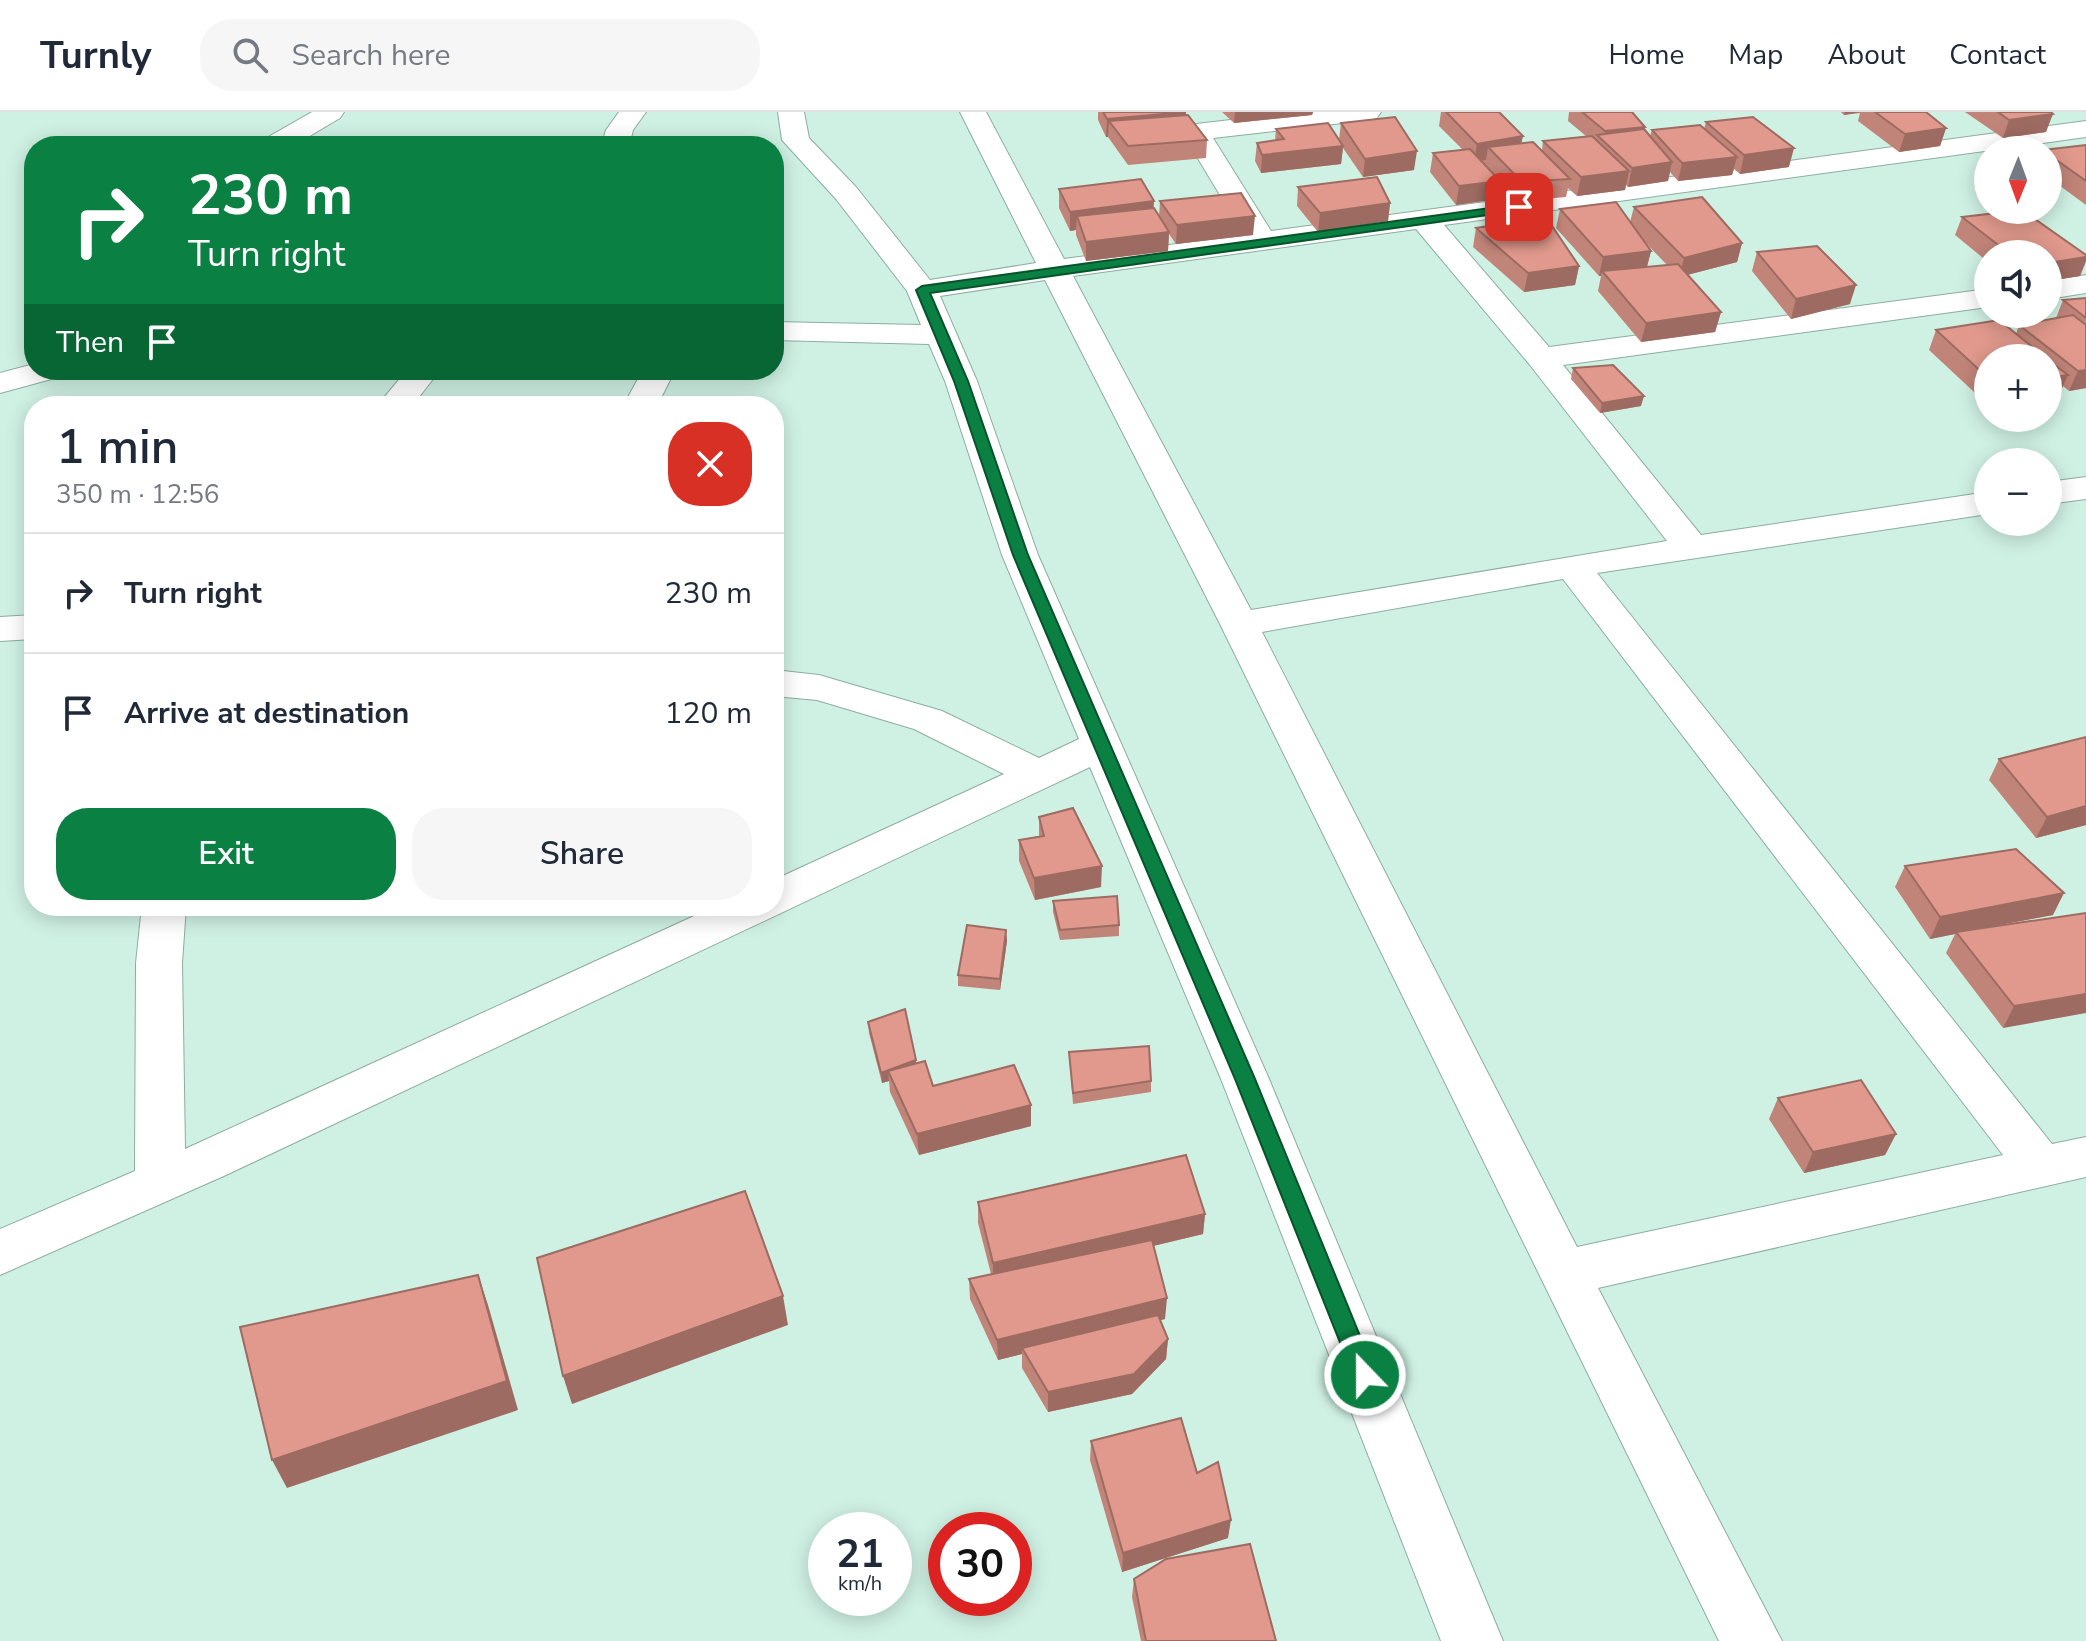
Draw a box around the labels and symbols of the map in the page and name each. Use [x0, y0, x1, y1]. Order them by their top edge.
north arrow [1974, 136, 2062, 224]
pin [1485, 173, 1553, 241]
position arrow [1323, 1333, 1407, 1417]
speed limit sign: 30 [928, 1512, 1032, 1616]

